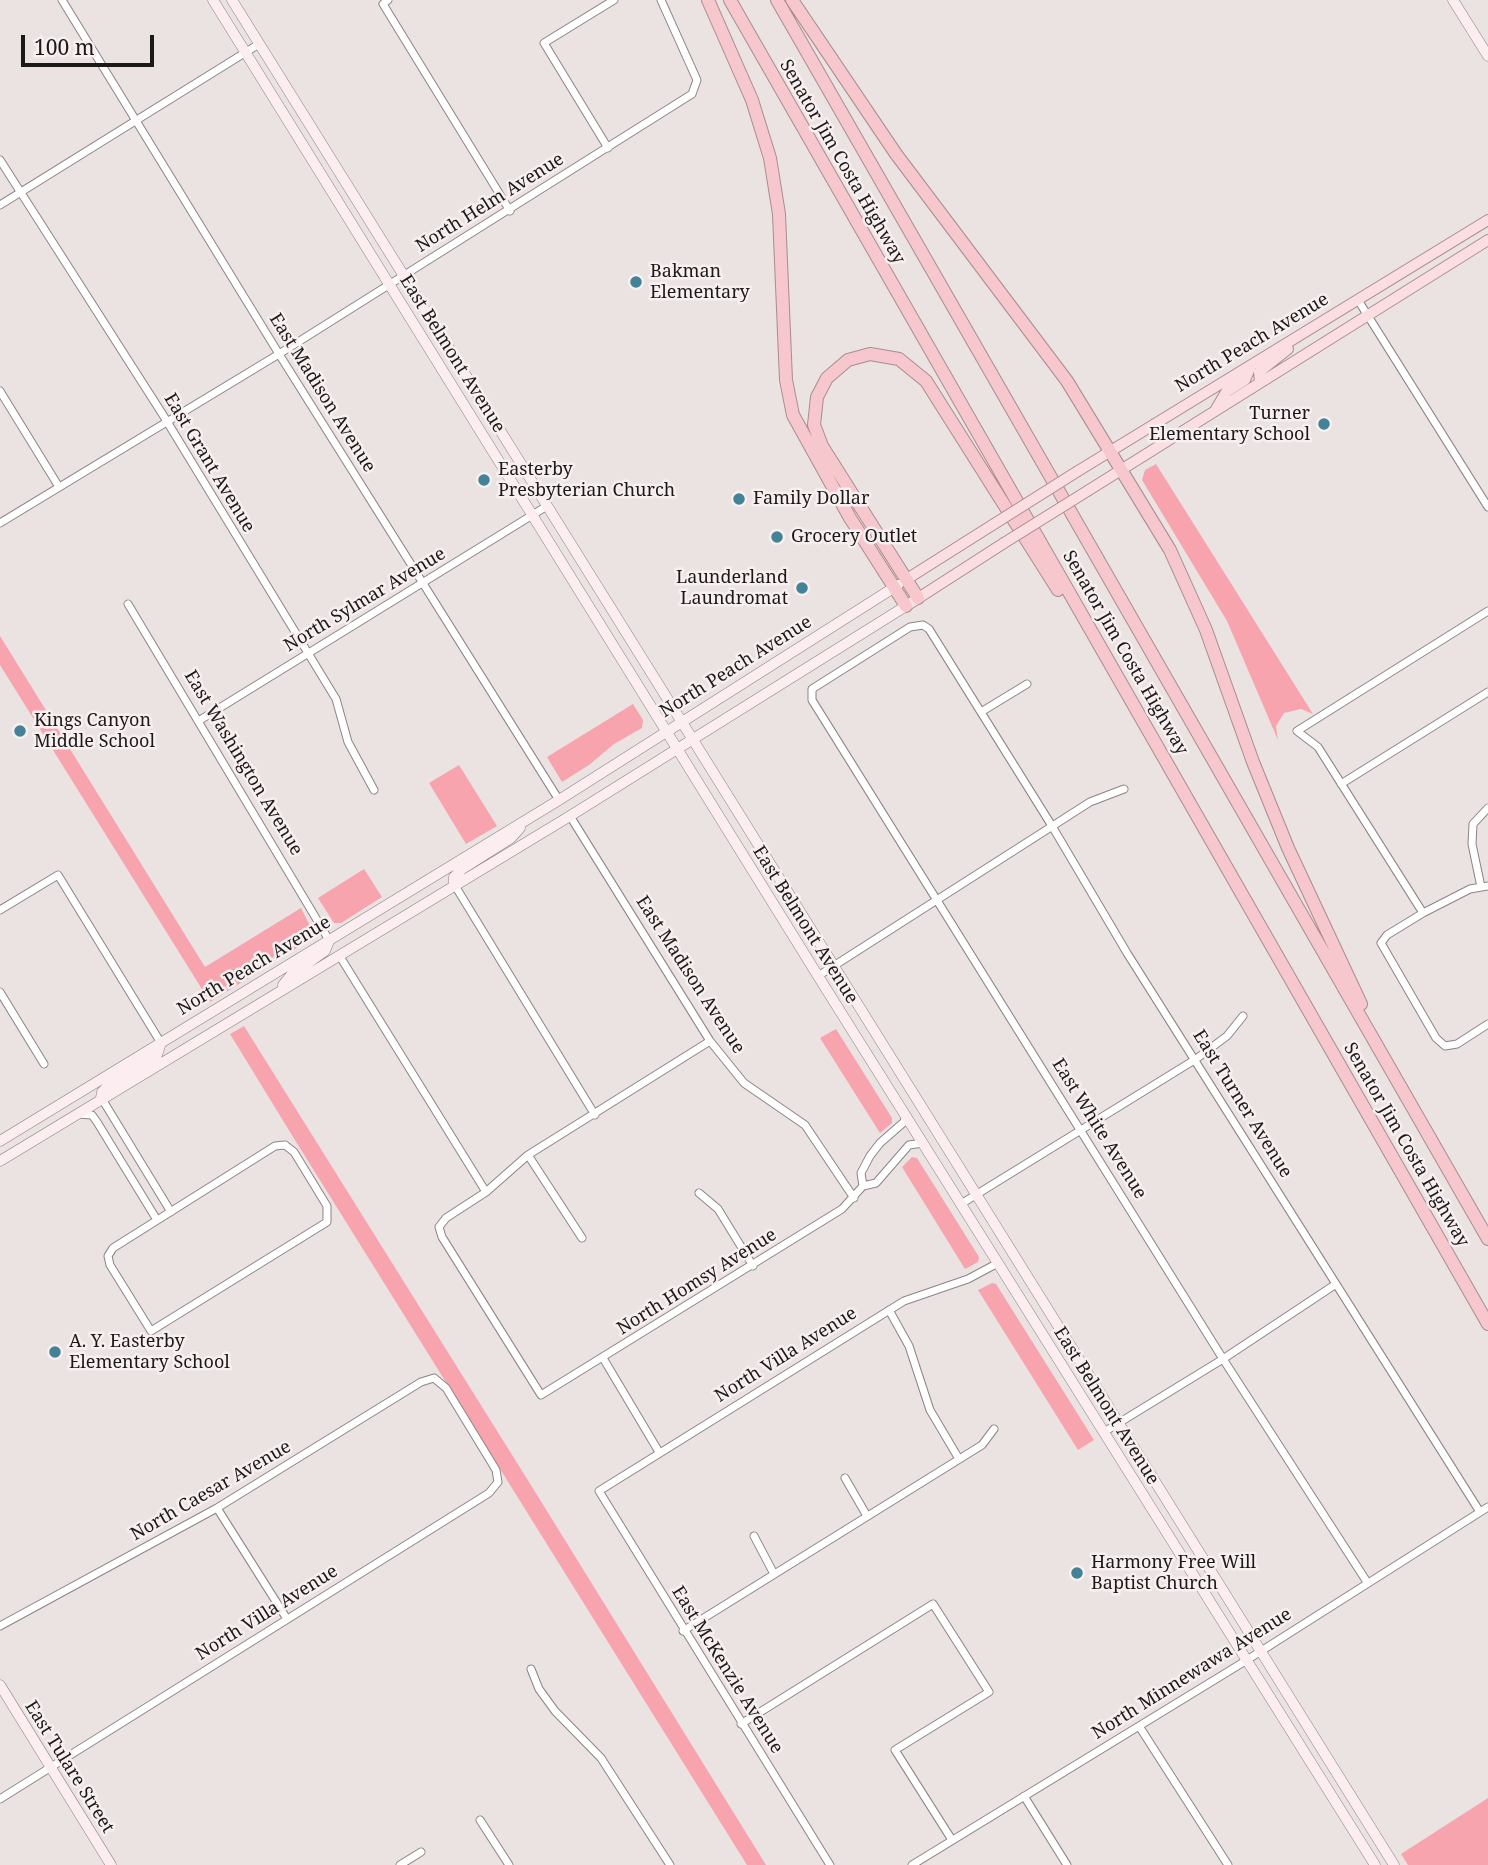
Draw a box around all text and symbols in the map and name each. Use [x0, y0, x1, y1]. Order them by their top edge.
scale bar [24, 21, 158, 65]
text: 100 m [34, 33, 95, 61]
street label: Senator Jim Costa Highway [775, 56, 909, 268]
street label: North Helm Avenue [412, 149, 568, 257]
place label: Bakman Elementary [650, 261, 750, 304]
street label: East Belmont Avenue [395, 271, 509, 437]
marker: Bakman Elementary [628, 274, 644, 290]
street label: North Peach Avenue [1171, 289, 1333, 397]
street label: East Madison Avenue [264, 309, 380, 477]
street label: East Grant Avenue [159, 389, 259, 537]
place label: Turner Elementary School [1149, 403, 1310, 446]
marker: Turner Elementary School [1316, 416, 1332, 432]
place label: Easterby Presbyterian Church [498, 459, 675, 502]
marker: Easterby Presbyterian Church [476, 472, 492, 488]
place label: Family Dollar [753, 488, 869, 510]
marker: Family Dollar [731, 491, 747, 507]
place label: Grocery Outlet [791, 526, 917, 548]
marker: Grocery Outlet [769, 529, 785, 545]
street label: North Sylmar Avenue [280, 543, 450, 657]
street label: Senator Jim Costa Highway [1058, 547, 1192, 759]
place label: Launderland Laundromat [676, 567, 788, 610]
marker: Launderland Laundromat [794, 580, 810, 596]
street label: North Peach Avenue [656, 611, 816, 723]
street label: East Washington Avenue [179, 667, 307, 859]
place label: Kings Canyon Middle School [34, 710, 155, 752]
marker: Kings Canyon Middle School [12, 723, 28, 739]
street label: East Belmont Avenue [748, 842, 862, 1008]
street label: East Madison Avenue [631, 892, 749, 1058]
street label: North Peach Avenue [173, 912, 335, 1020]
street label: East Turner Avenue [1188, 1026, 1296, 1182]
street label: Senator Jim Costa Highway [1339, 1039, 1473, 1251]
street label: East White Avenue [1047, 1055, 1151, 1203]
street label: North Homsy Avenue [613, 1224, 781, 1340]
street label: North Villa Avenue [711, 1303, 861, 1407]
street label: East Belmont Avenue [1049, 1323, 1163, 1489]
place label: A. Y. Easterby Elementary School [69, 1331, 230, 1374]
marker: A. Y. Easterby Elementary School [47, 1344, 63, 1360]
street label: North Caesar Avenue [127, 1436, 295, 1546]
place label: Harmony Free Will Baptist Church [1091, 1552, 1256, 1594]
street label: North Villa Avenue [192, 1561, 342, 1665]
marker: Harmony Free Will Baptist Church [1069, 1565, 1085, 1581]
street label: East McKenzie Avenue [667, 1582, 787, 1758]
street label: North Minnewawa Avenue [1088, 1604, 1296, 1744]
street label: East Tulare Street [20, 1697, 118, 1837]

